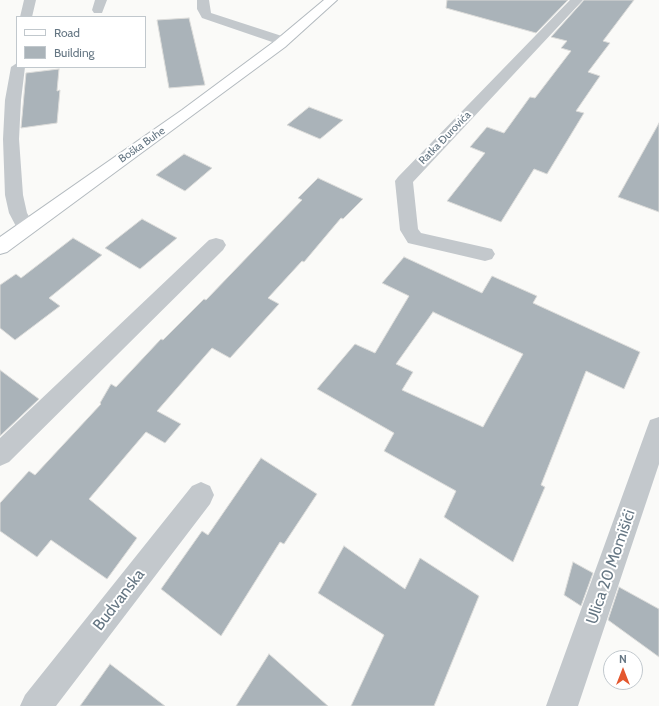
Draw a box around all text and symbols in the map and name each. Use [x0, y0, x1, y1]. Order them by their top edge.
legend [16, 16, 146, 68]
text: Road [54, 25, 80, 40]
text: Building [54, 45, 95, 60]
street label: Ratka Đurovića [416, 109, 474, 167]
street label: Boška Buhe [116, 124, 168, 166]
street label: Ulica 20 Momišići [582, 507, 640, 627]
street label: Budvanska [89, 566, 149, 634]
north arrow [603, 650, 643, 690]
text: N [619, 652, 627, 666]

